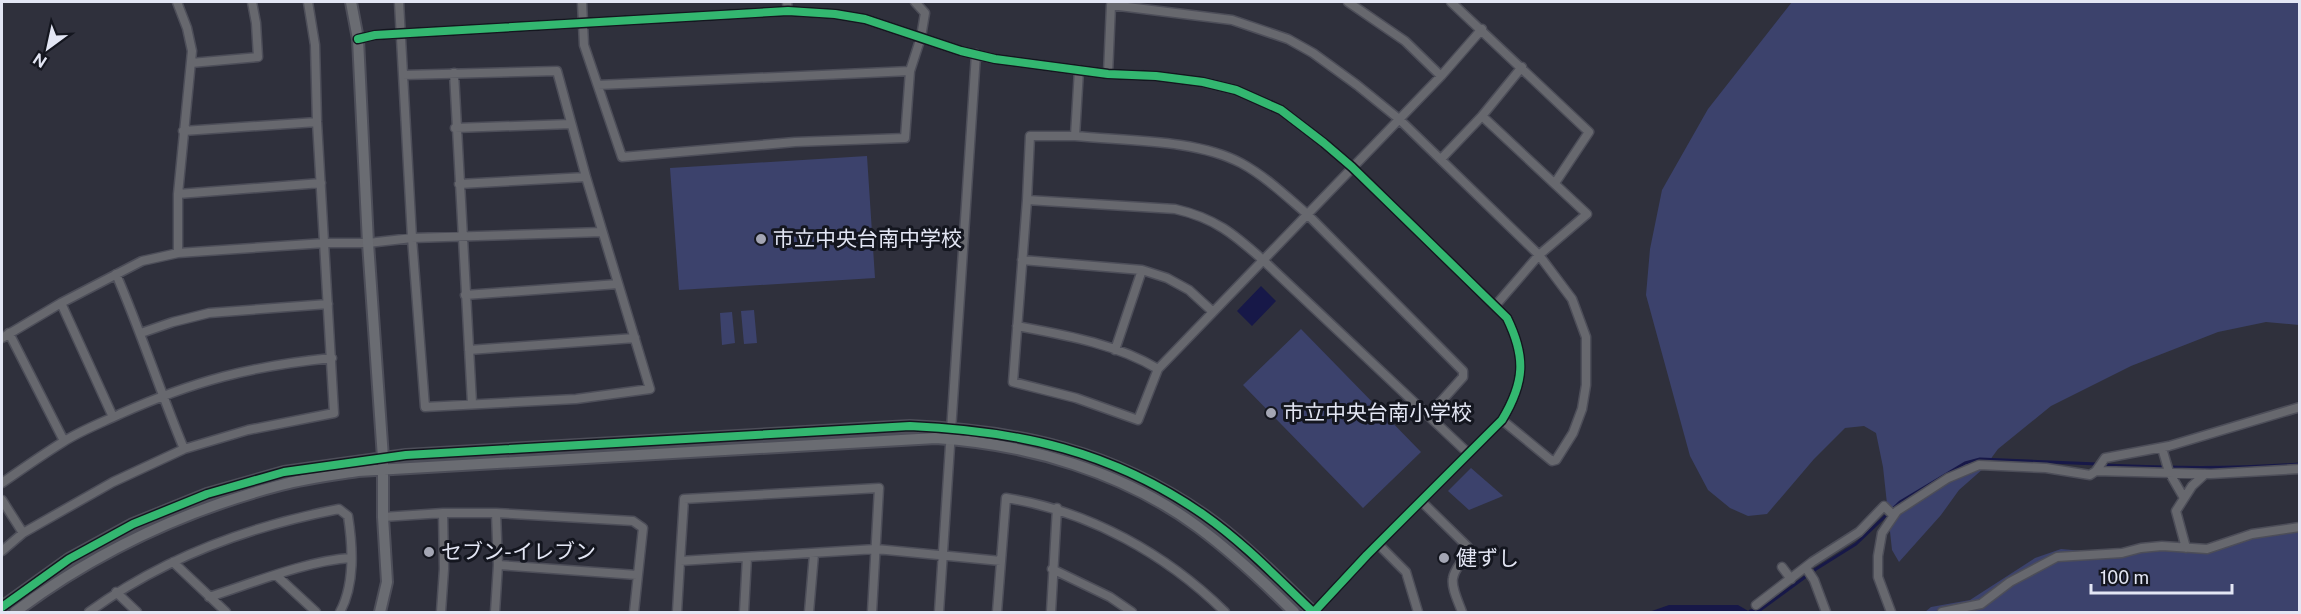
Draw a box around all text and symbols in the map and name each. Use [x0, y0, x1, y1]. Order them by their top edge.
north arrow [18, 18, 78, 78]
text: N [30, 49, 51, 72]
place label: 市立中央台南中学校 [773, 226, 962, 251]
marker: 市立中央台南中学校 [754, 232, 768, 246]
place label: 市立中央台南小学校 [1283, 400, 1472, 425]
marker: 市立中央台南小学校 [1264, 406, 1278, 420]
place label: セブン-イレブン [441, 539, 596, 564]
marker: セブン-イレブン [422, 545, 436, 559]
place label: 健ずし [1456, 545, 1519, 570]
marker: 健ずし [1437, 551, 1451, 565]
scale bar [2091, 557, 2232, 595]
text: 100 m [2100, 567, 2149, 588]

